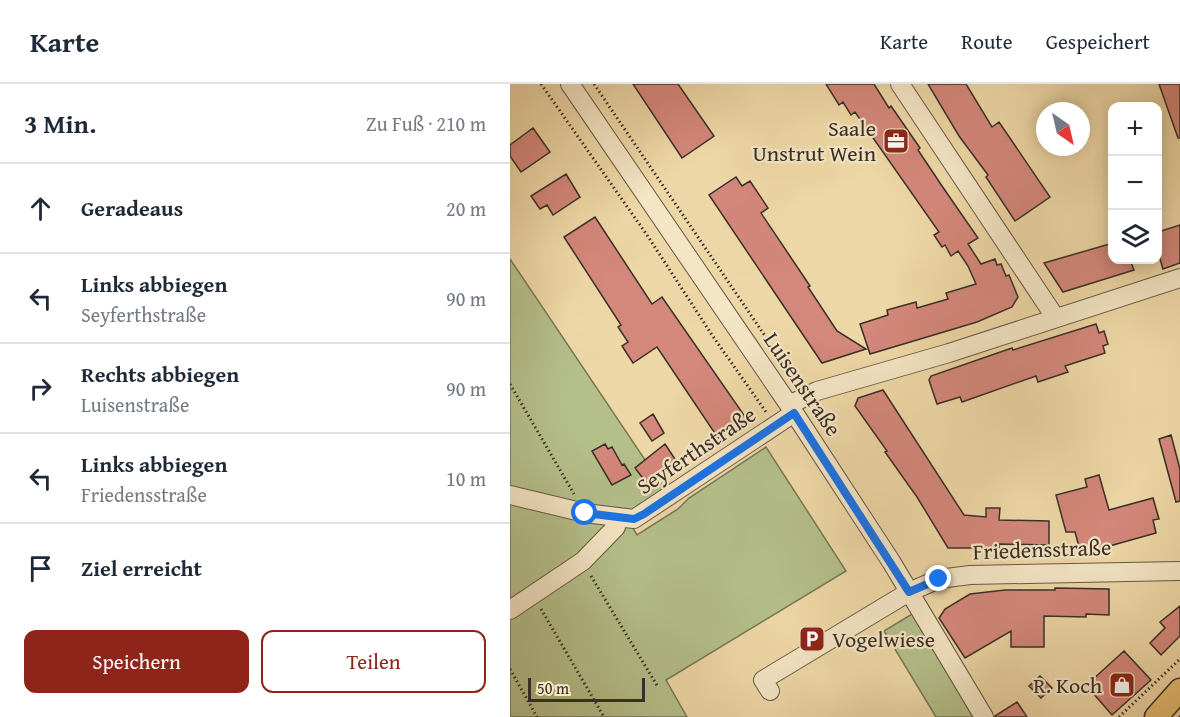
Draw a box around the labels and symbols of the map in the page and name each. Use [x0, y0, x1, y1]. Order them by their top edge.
north arrow [1036, 102, 1090, 156]
place label: Saale Unstrut Wein [752, 112, 877, 169]
office icon: Saale Unstrut Wein [881, 126, 911, 156]
street label: Luisenstraße [756, 326, 850, 442]
street label: Seyferthstraße [630, 398, 762, 502]
route start [571, 499, 597, 525]
street label: Friedensstraße [972, 531, 1112, 567]
route end [925, 565, 951, 591]
place label: Vogelwiese [832, 623, 935, 655]
parking icon: Vogelwiese [797, 624, 827, 654]
place label: R. Koch [1033, 669, 1103, 701]
shop icon: R. Koch [1107, 670, 1137, 700]
scale bar [528, 675, 645, 702]

